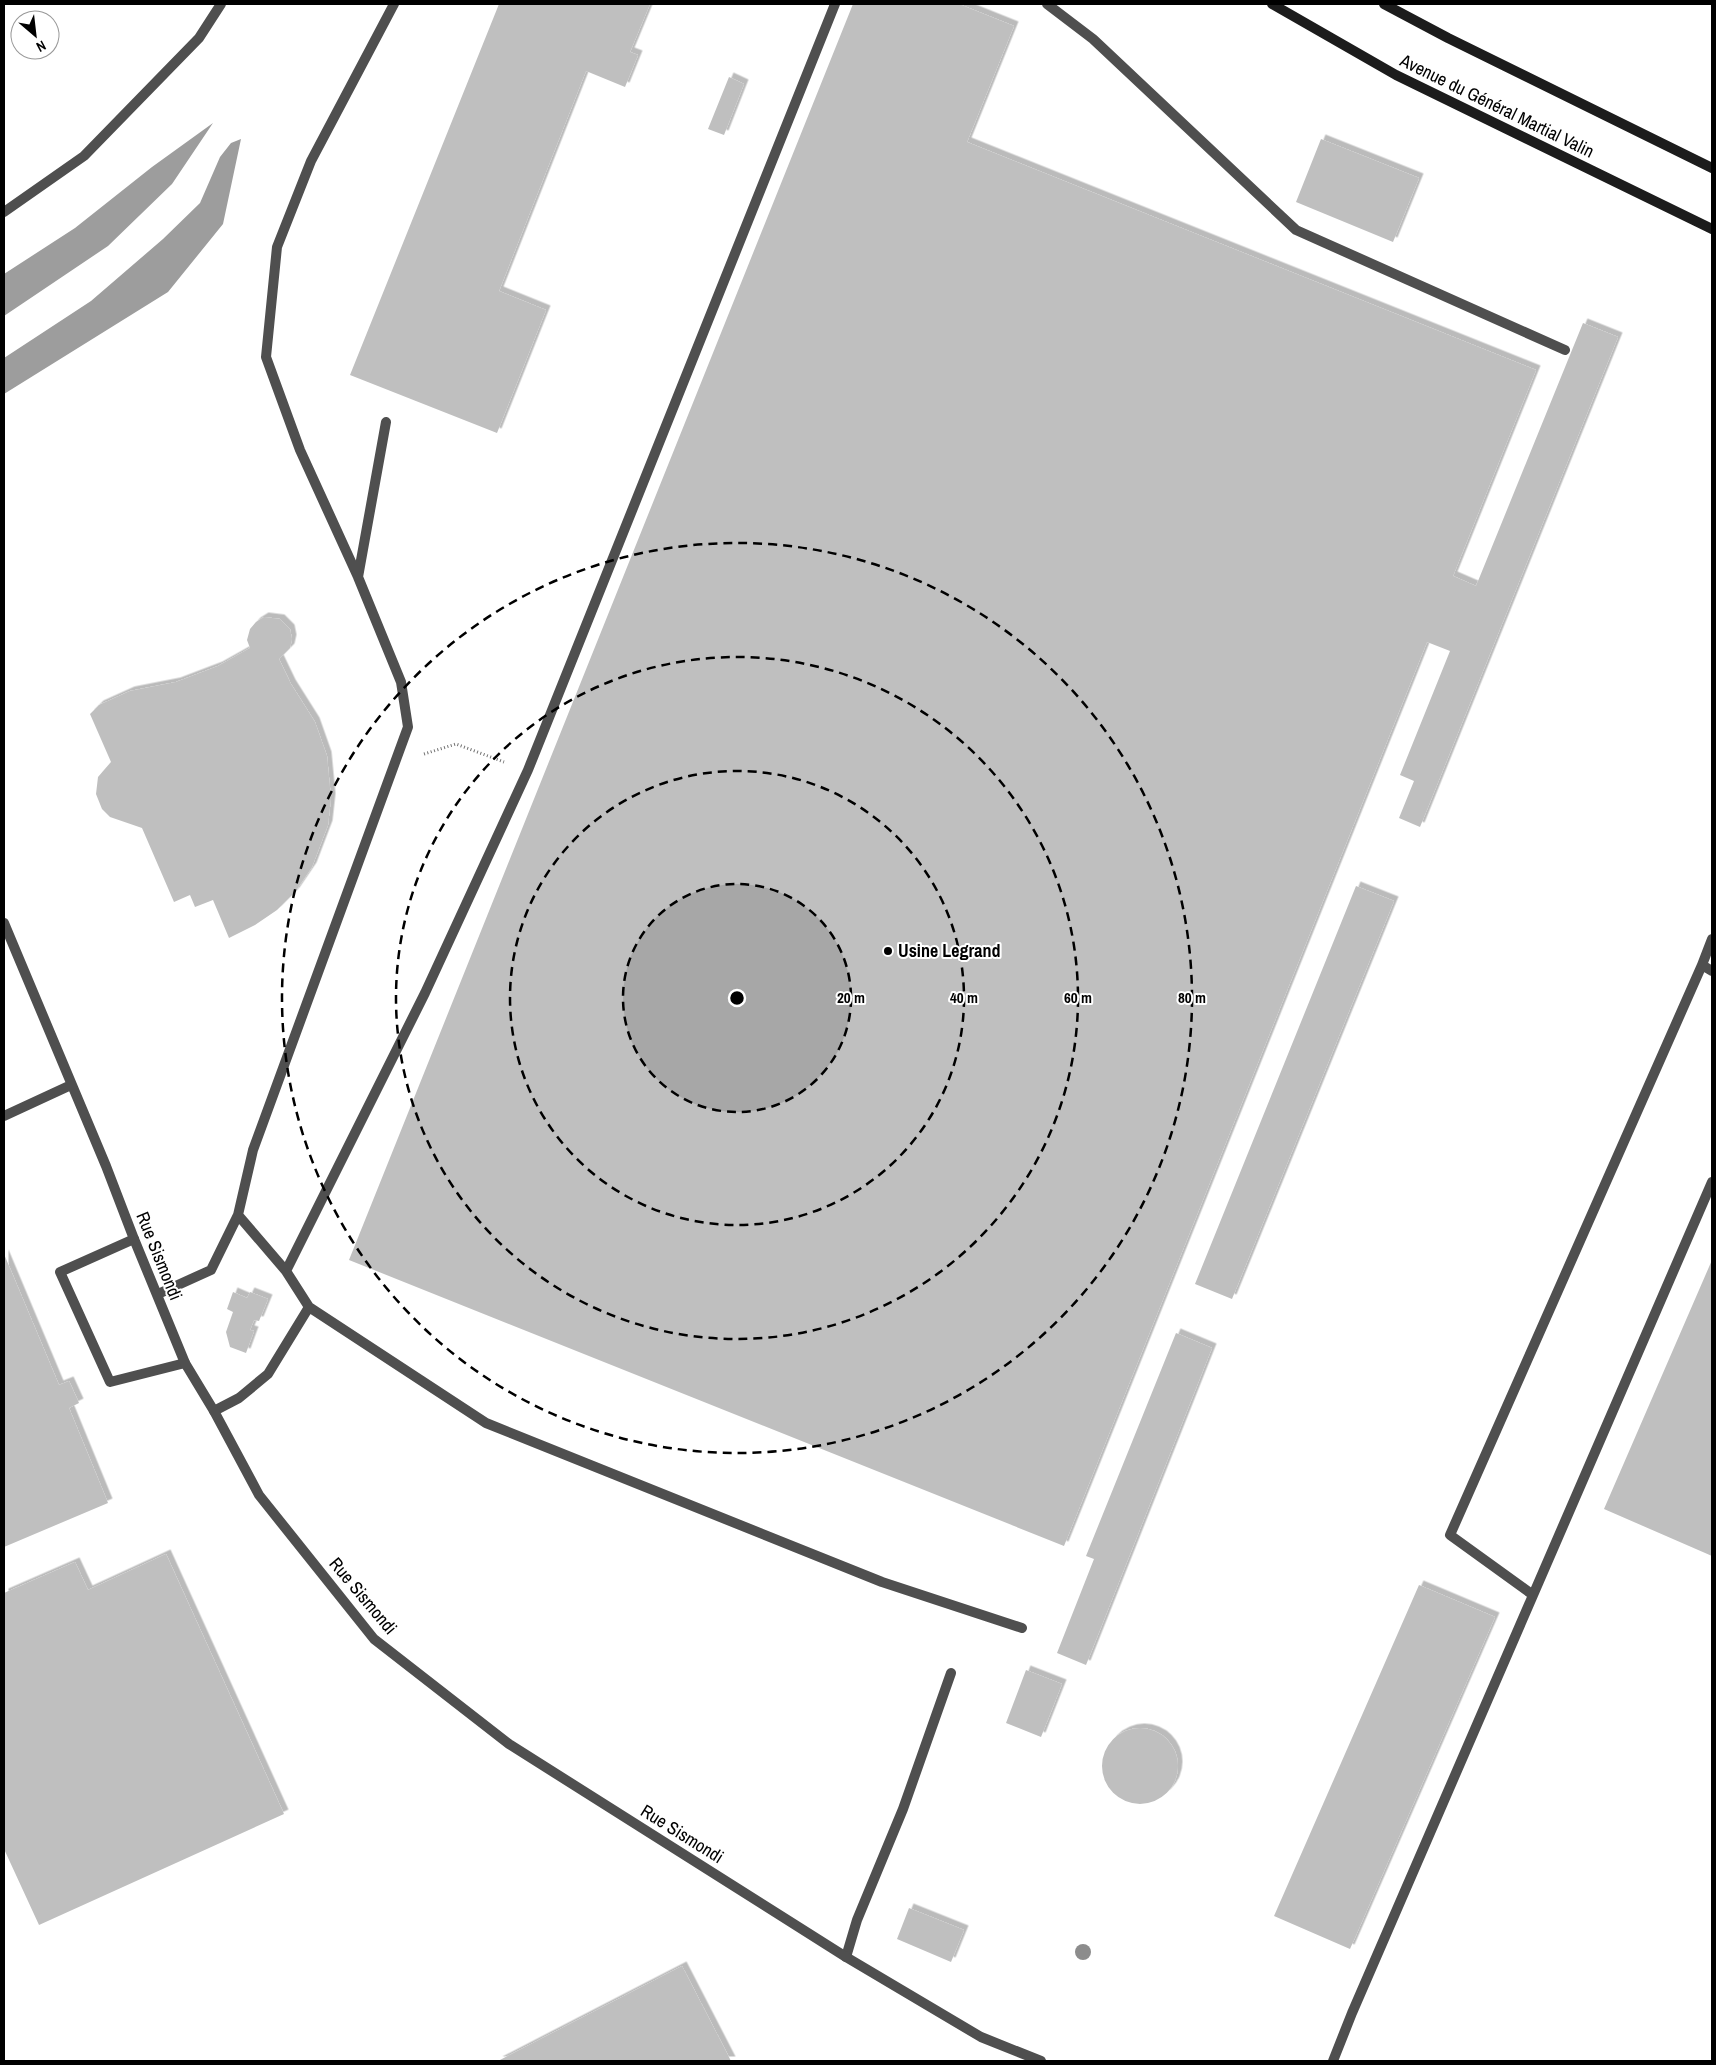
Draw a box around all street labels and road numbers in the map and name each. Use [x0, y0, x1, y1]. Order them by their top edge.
street label: Avenue du Général Martial Valin [1395, 47, 1598, 163]
street label: Rue Sismondi [130, 1208, 189, 1304]
street label: Rue Sismondi [324, 1552, 403, 1640]
street label: Rue Sismondi [636, 1798, 729, 1869]

